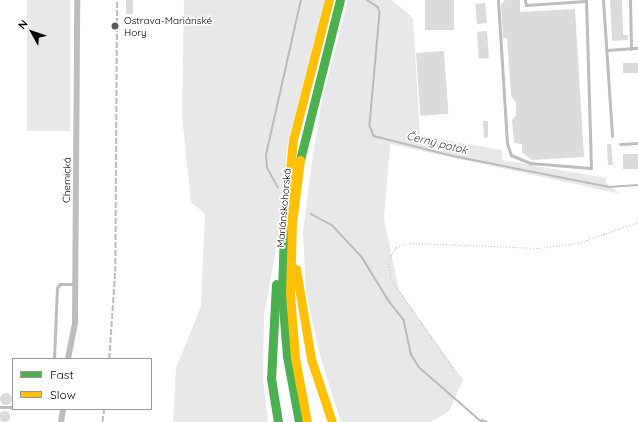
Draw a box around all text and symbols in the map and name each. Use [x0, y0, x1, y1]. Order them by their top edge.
north arrow [12, 12, 52, 52]
place label: Ostrava-Mariánské Hory [124, 14, 212, 38]
text: N [15, 17, 31, 32]
marker: Ostrava-Mariánské Hory [109, 20, 121, 32]
water label: Černý potok [405, 129, 469, 157]
street label: Chemická [61, 157, 73, 203]
street label: Mariánskohorská [275, 168, 293, 248]
legend [12, 358, 152, 410]
text: Fast [50, 367, 74, 382]
text: Slow [50, 387, 76, 402]

